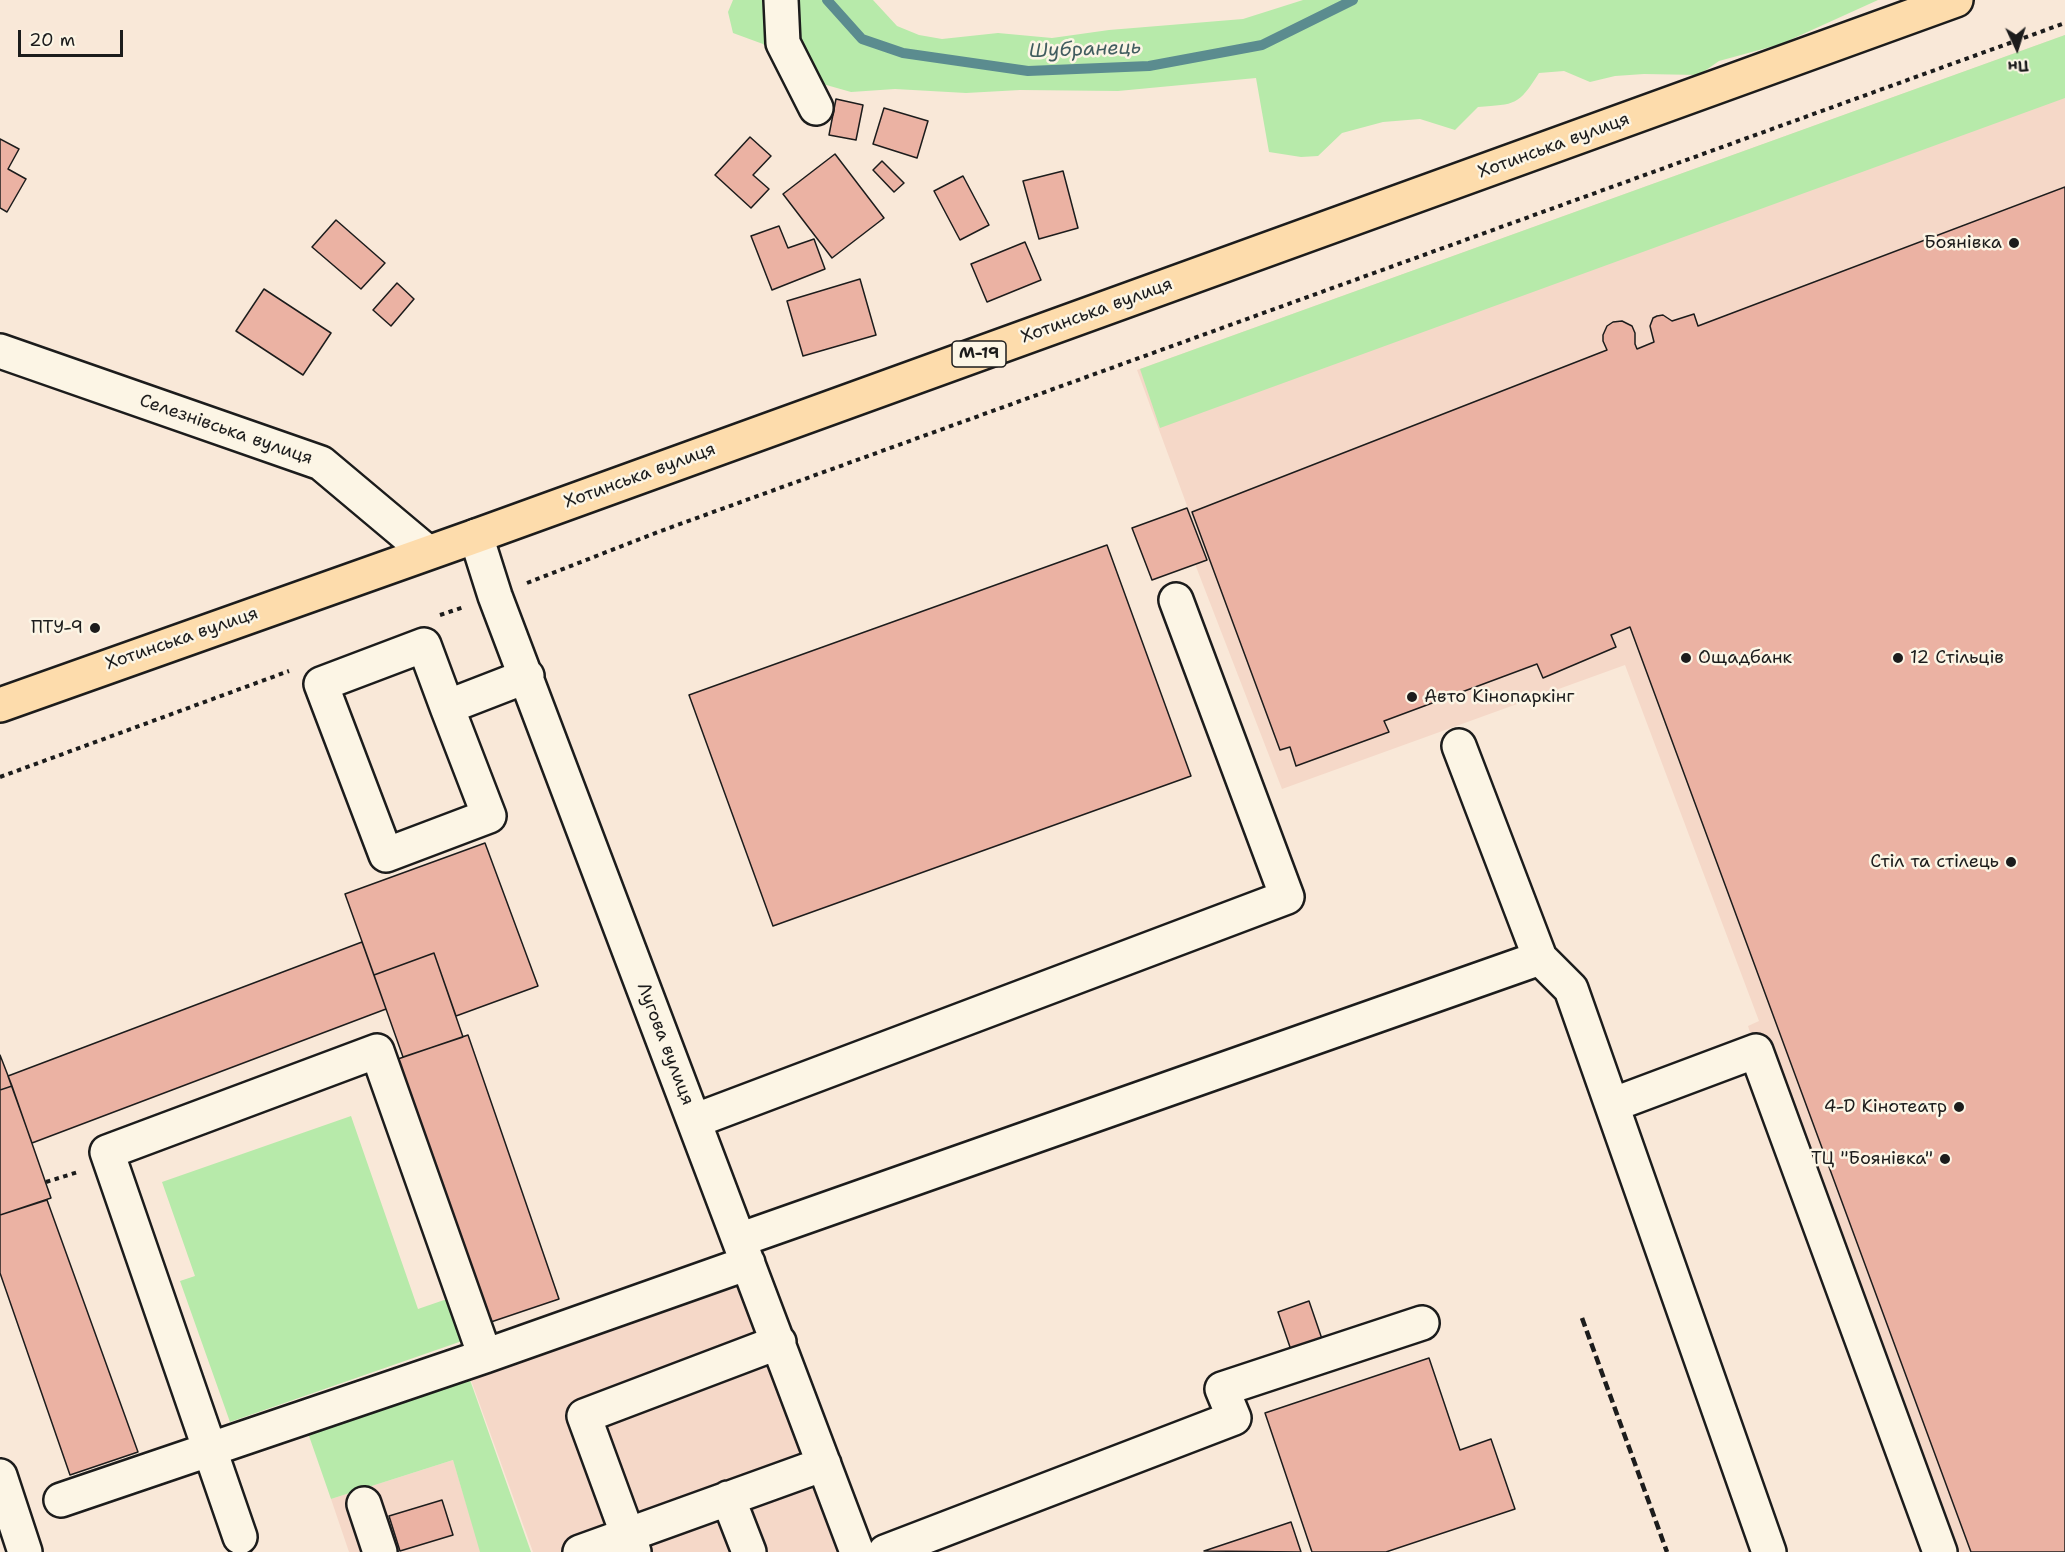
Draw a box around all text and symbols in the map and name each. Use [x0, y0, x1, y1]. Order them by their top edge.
scale bar [21, 18, 126, 56]
north arrow [1987, 18, 2047, 78]
text: 20 m [29, 28, 75, 52]
water label: Шубранець [1028, 36, 1142, 64]
text: Пн [2007, 55, 2030, 78]
street label: Хотинська вулиця [1475, 109, 1633, 183]
place label: Боянівка [1924, 232, 2002, 254]
marker: Боянівка [2007, 236, 2021, 250]
street label: Хотинська вулиця [1018, 274, 1176, 348]
road number: М-19 [952, 341, 1006, 367]
street label: Селезнівська вулиця [137, 390, 315, 470]
street label: Хотинська вулиця [561, 439, 719, 513]
street label: Хотинська вулиця [103, 603, 261, 675]
place label: ПТУ-9 [31, 617, 83, 639]
marker: ПТУ-9 [88, 621, 102, 635]
place label: Ощадбанк [1698, 647, 1792, 669]
place label: 12 Стільців [1910, 647, 2004, 669]
marker: Ощадбанк [1679, 651, 1693, 665]
marker: 12 Стільців [1891, 651, 1905, 665]
place label: Авто Кінопаркінг [1424, 686, 1574, 708]
marker: Авто Кінопаркінг [1405, 690, 1419, 704]
place label: Стіл та стілець [1870, 851, 1999, 873]
marker: Стіл та стілець [2004, 855, 2018, 869]
street label: Лугова вулиця [632, 980, 698, 1108]
place label: 4-D Кінотеатр [1824, 1096, 1947, 1118]
marker: 4-D Кінотеатр [1952, 1100, 1966, 1114]
place label: ТЦ "Боянівка" [1811, 1148, 1933, 1170]
marker: ТЦ "Боянівка" [1938, 1152, 1952, 1166]

